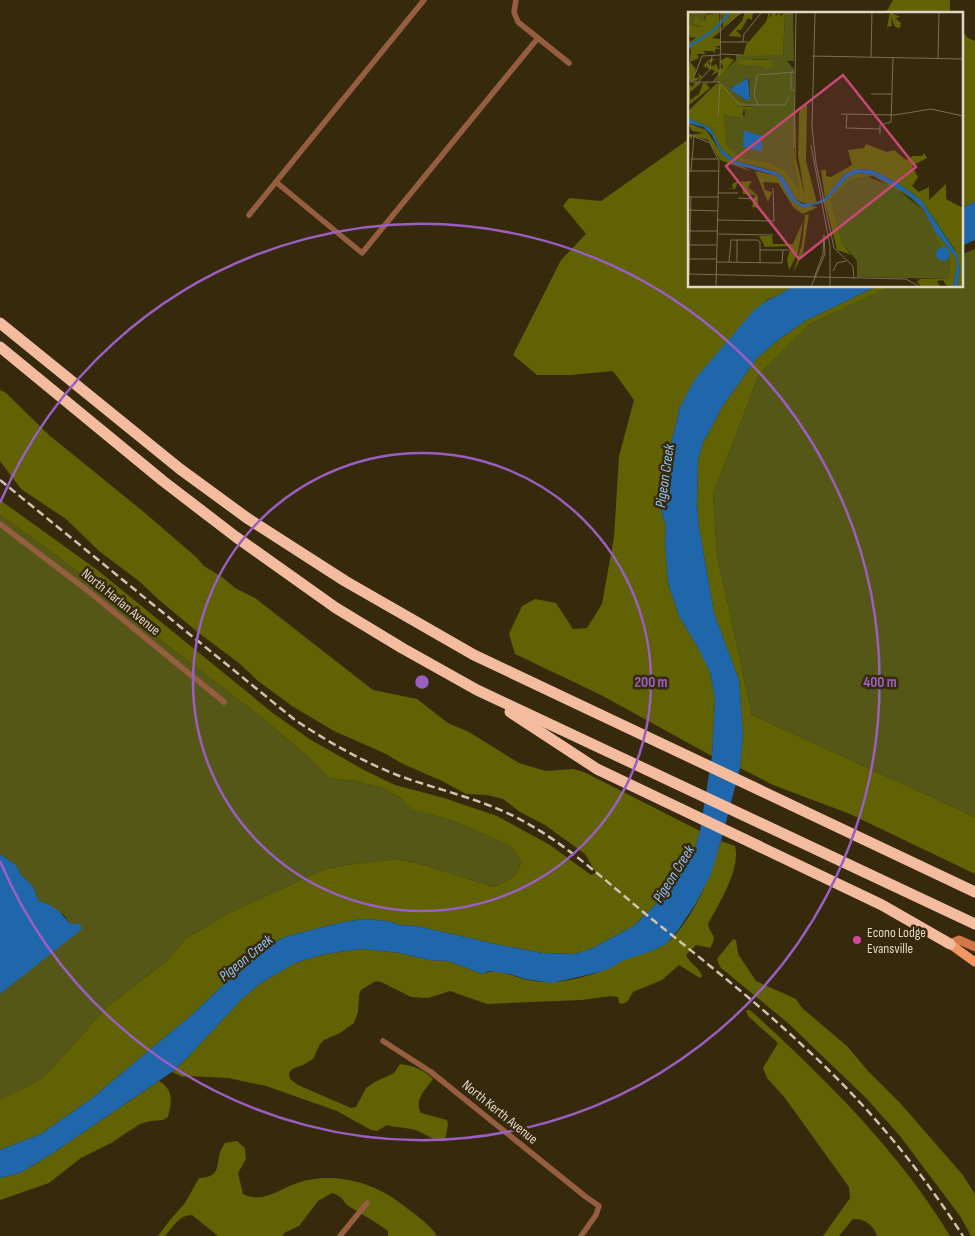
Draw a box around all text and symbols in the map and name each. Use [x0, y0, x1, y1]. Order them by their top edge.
inset map [688, 12, 962, 288]
water label: Pigeon Creek [651, 443, 679, 509]
street label: North Harlan Avenue [78, 565, 164, 639]
centre of rings [413, 673, 431, 691]
text: 200 m [634, 673, 668, 692]
text: 400 m [863, 673, 897, 692]
water label: Pigeon Creek [649, 841, 699, 906]
place label: Econo Lodge Evansville [867, 924, 926, 957]
water label: Pigeon Creek [215, 930, 277, 986]
marker: Econo Lodge Evansville [851, 934, 863, 946]
street label: North Kerth Avenue [459, 1076, 541, 1148]

